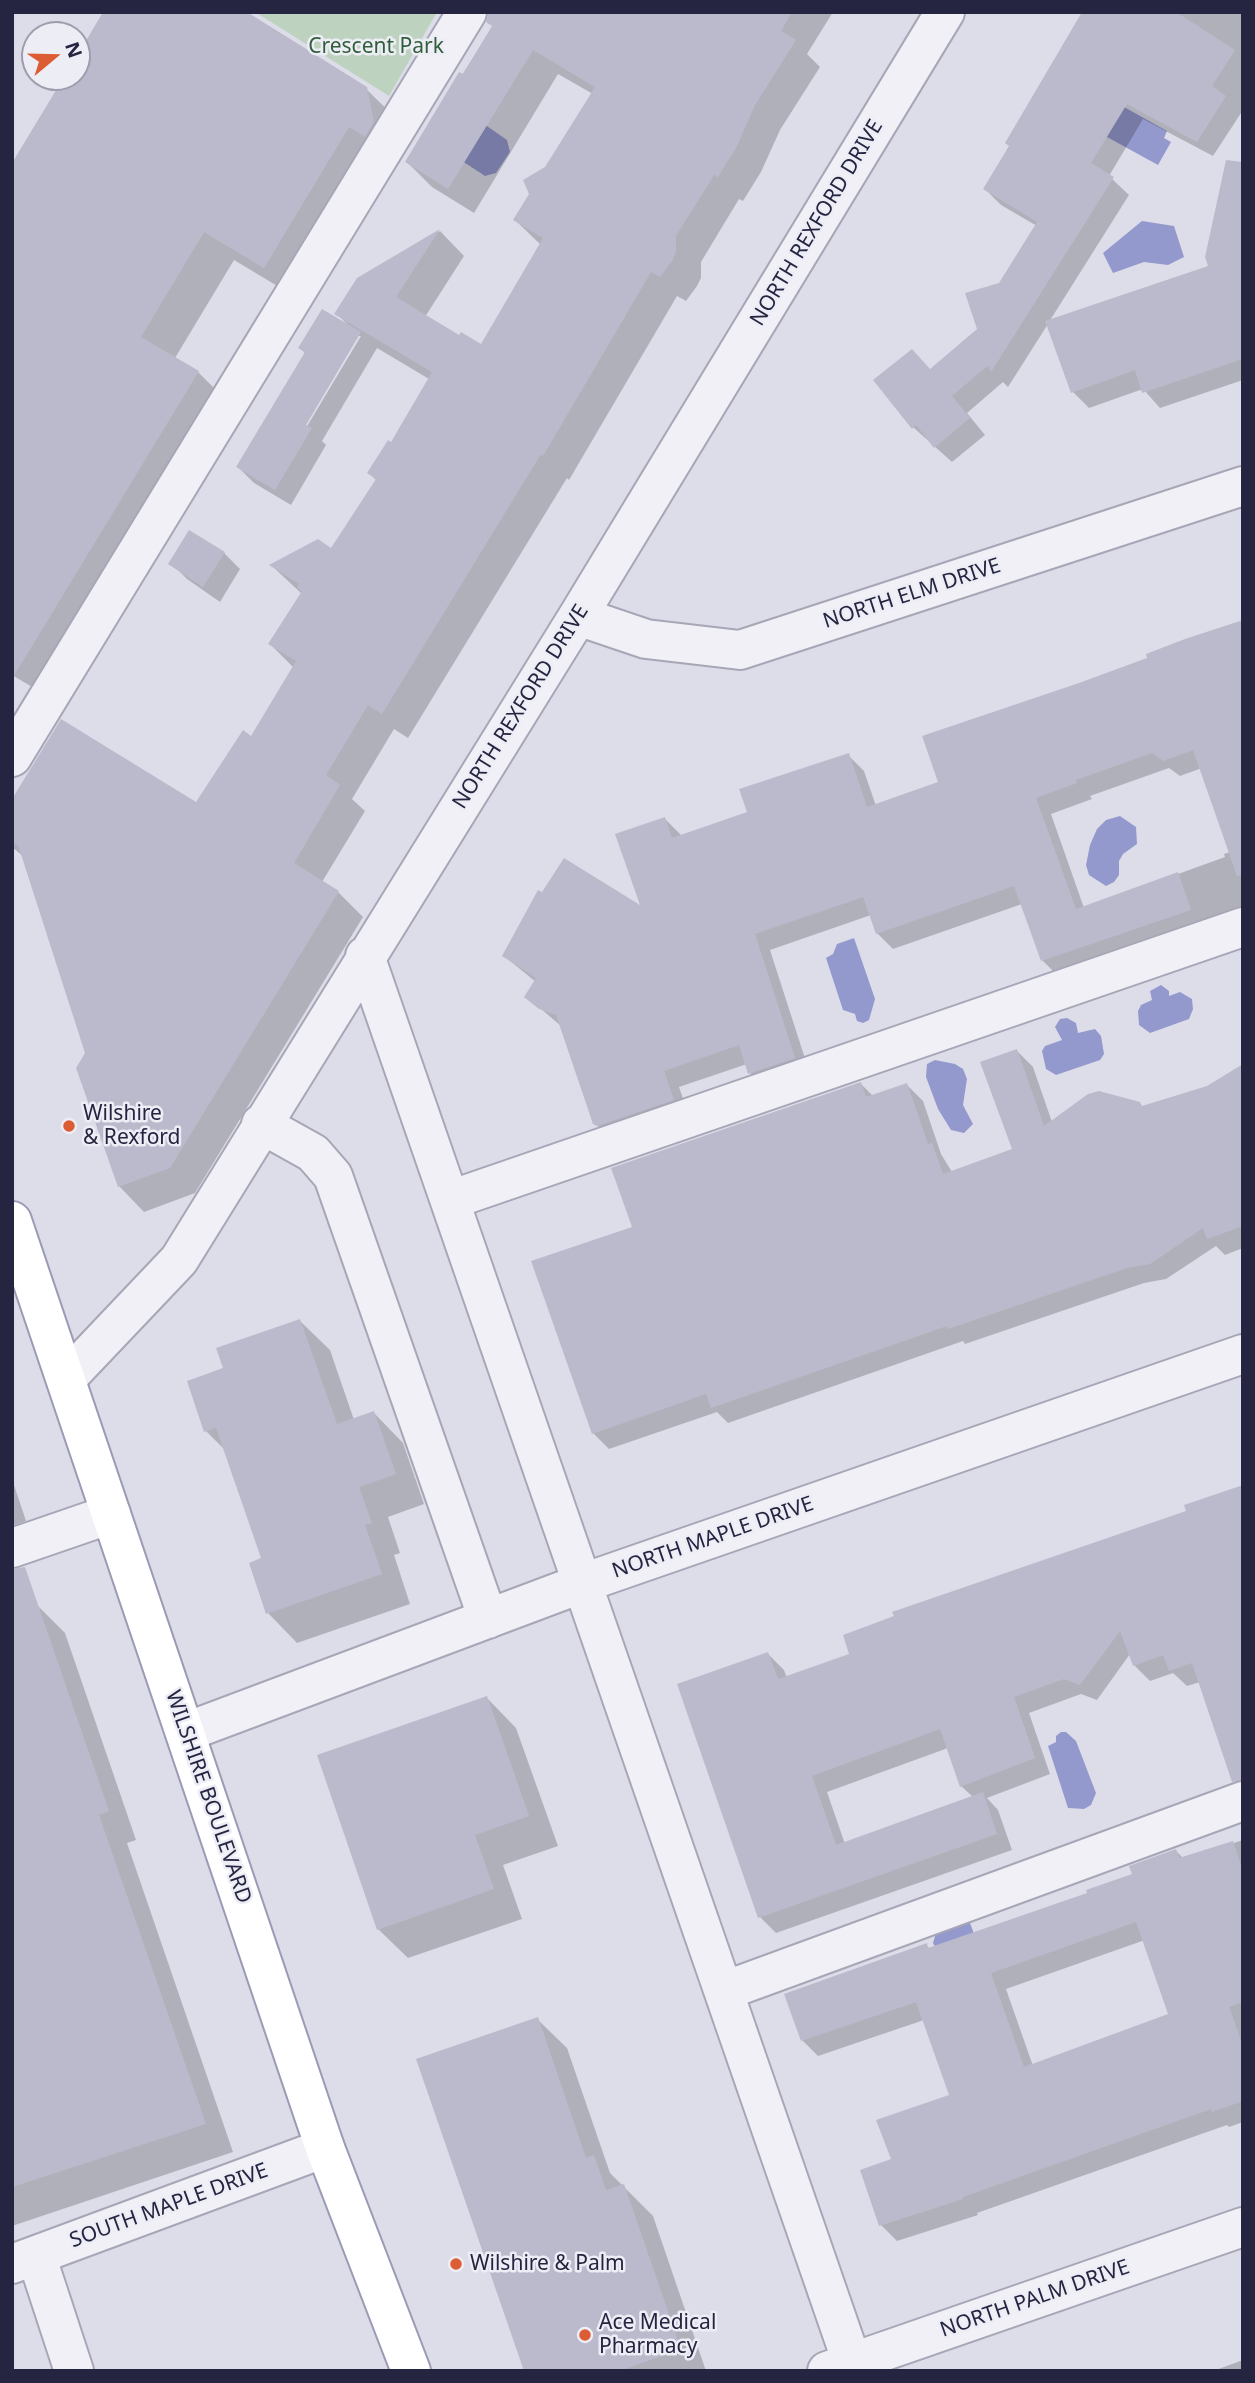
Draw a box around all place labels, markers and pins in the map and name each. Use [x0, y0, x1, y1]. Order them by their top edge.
place label: Wilshire & Rexford [83, 1101, 181, 1151]
marker: Wilshire & Rexford [61, 1118, 77, 1134]
place label: Wilshire & Palm [470, 2251, 625, 2277]
marker: Wilshire & Palm [448, 2256, 464, 2272]
place label: Ace Medical Pharmacy [599, 2310, 716, 2360]
marker: Ace Medical Pharmacy [577, 2327, 593, 2343]

